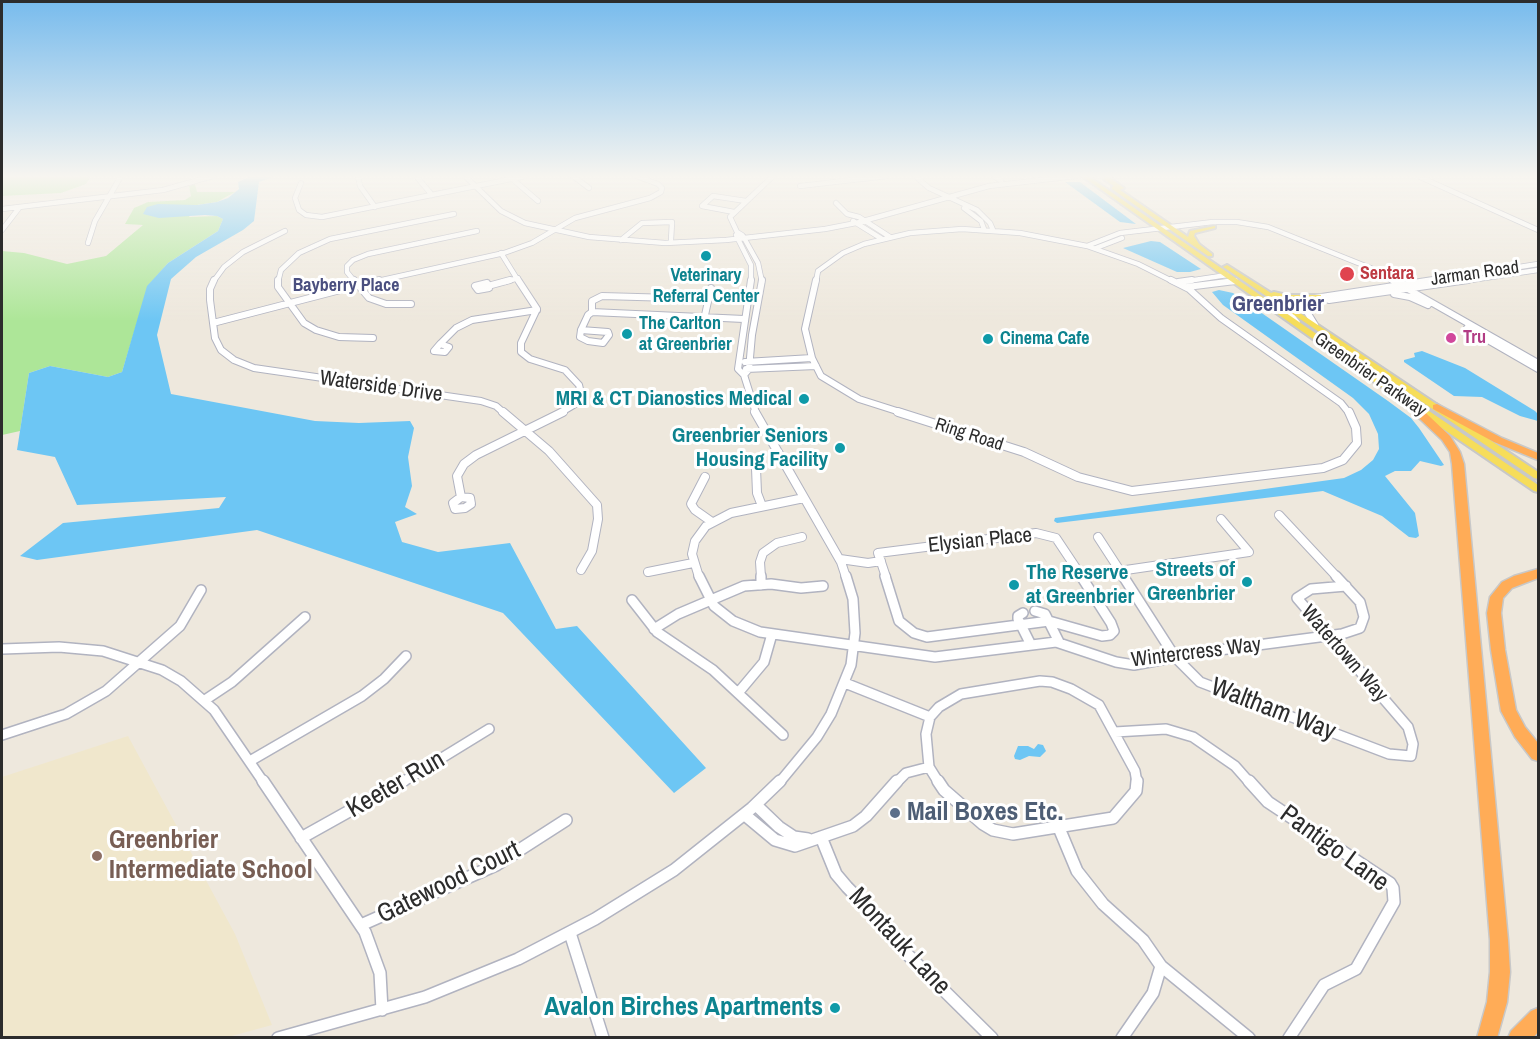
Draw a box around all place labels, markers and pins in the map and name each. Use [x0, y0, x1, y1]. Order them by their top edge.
marker: Veterinary Referral Center [699, 249, 713, 263]
place label: Sentara [1360, 263, 1414, 285]
place label: Veterinary Referral Center [653, 265, 759, 308]
marker: Sentara [1338, 265, 1356, 283]
place label: The Carlton at Greenbrier [639, 313, 732, 356]
marker: The Carlton at Greenbrier [620, 327, 634, 341]
place label: Tru [1463, 327, 1486, 349]
place label: Cinema Cafe [1000, 328, 1089, 350]
marker: Tru [1444, 331, 1458, 345]
marker: Cinema Cafe [981, 332, 995, 346]
place label: MRI & CT Dianostics Medical [556, 386, 792, 412]
marker: MRI & CT Dianostics Medical [797, 392, 811, 406]
place label: Greenbrier Seniors Housing Facility [672, 423, 828, 473]
marker: Greenbrier Seniors Housing Facility [833, 441, 847, 455]
place label: Streets of Greenbrier [1147, 557, 1235, 607]
place label: The Reserve at Greenbrier [1026, 560, 1134, 610]
marker: Streets of Greenbrier [1240, 575, 1254, 589]
marker: The Reserve at Greenbrier [1007, 578, 1021, 592]
place label: Mail Boxes Etc. [907, 797, 1063, 829]
marker: Mail Boxes Etc. [888, 806, 902, 820]
place label: Greenbrier Intermediate School [109, 825, 313, 886]
marker: Greenbrier Intermediate School [90, 849, 104, 863]
place label: Avalon Birches Apartments [544, 992, 823, 1024]
marker: Avalon Birches Apartments [828, 1001, 842, 1015]

